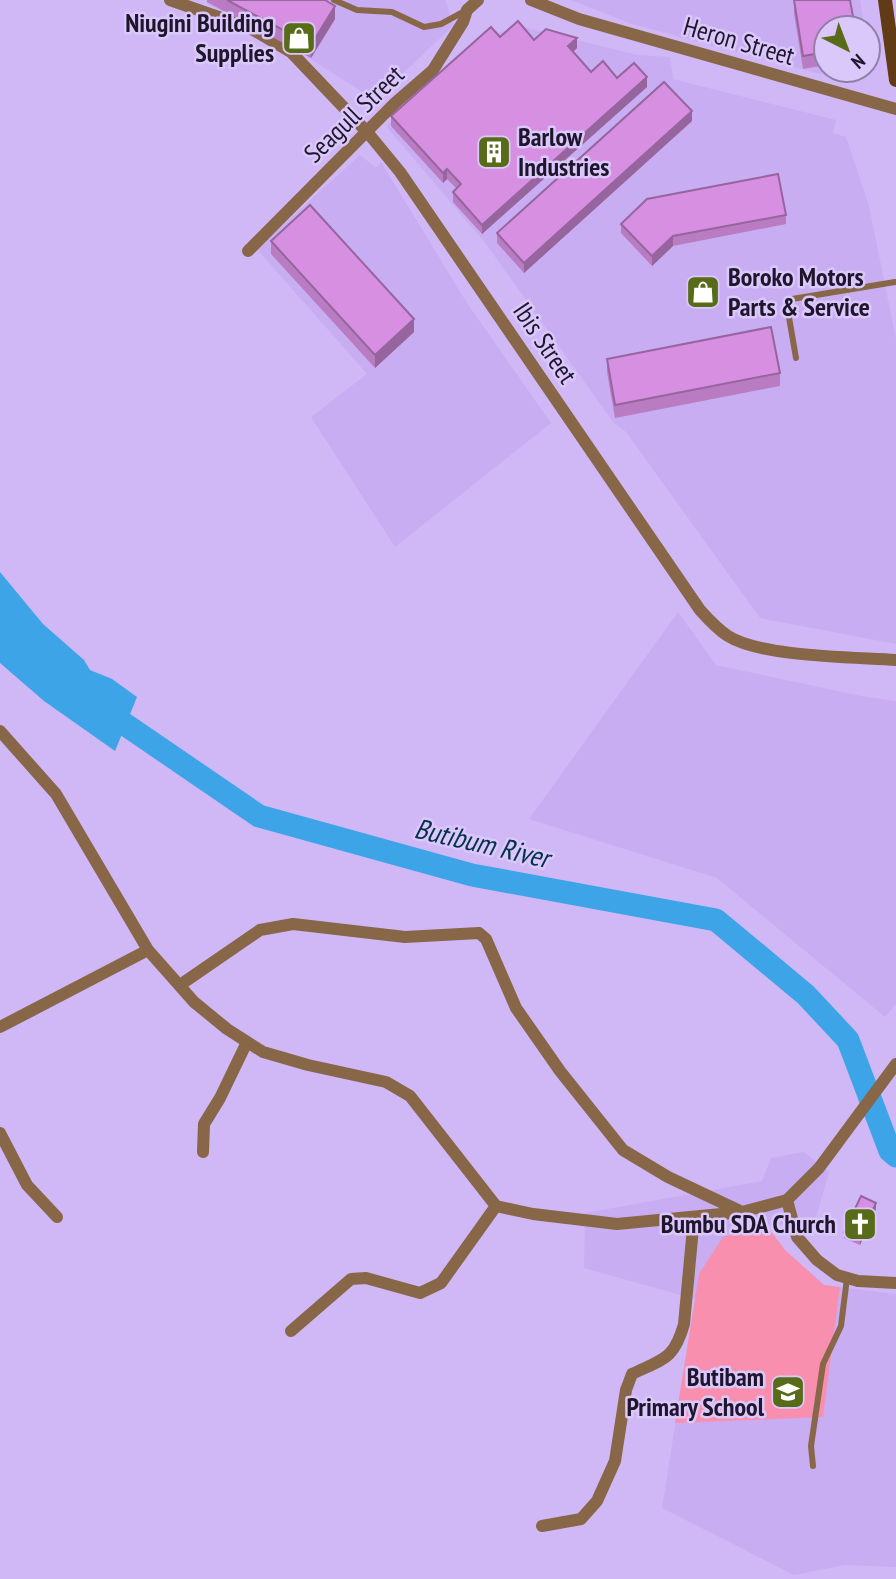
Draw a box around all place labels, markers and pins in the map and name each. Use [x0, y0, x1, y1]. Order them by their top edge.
place label: Niugini Building Supplies [125, 6, 274, 69]
shop icon: Niugini Building Supplies [280, 19, 318, 57]
place label: Barlow Industries [518, 120, 609, 183]
building icon: Barlow Industries [475, 133, 513, 171]
place label: Boroko Motors Parts & Service [728, 260, 870, 323]
shop icon: Boroko Motors Parts & Service [684, 273, 722, 311]
church icon: Bumbu SDA Church [841, 1205, 879, 1243]
place label: Bumbu SDA Church [661, 1207, 836, 1240]
place label: Butibam Primary School [627, 1360, 765, 1423]
school or university icon: Butibam Primary School [769, 1373, 807, 1411]

